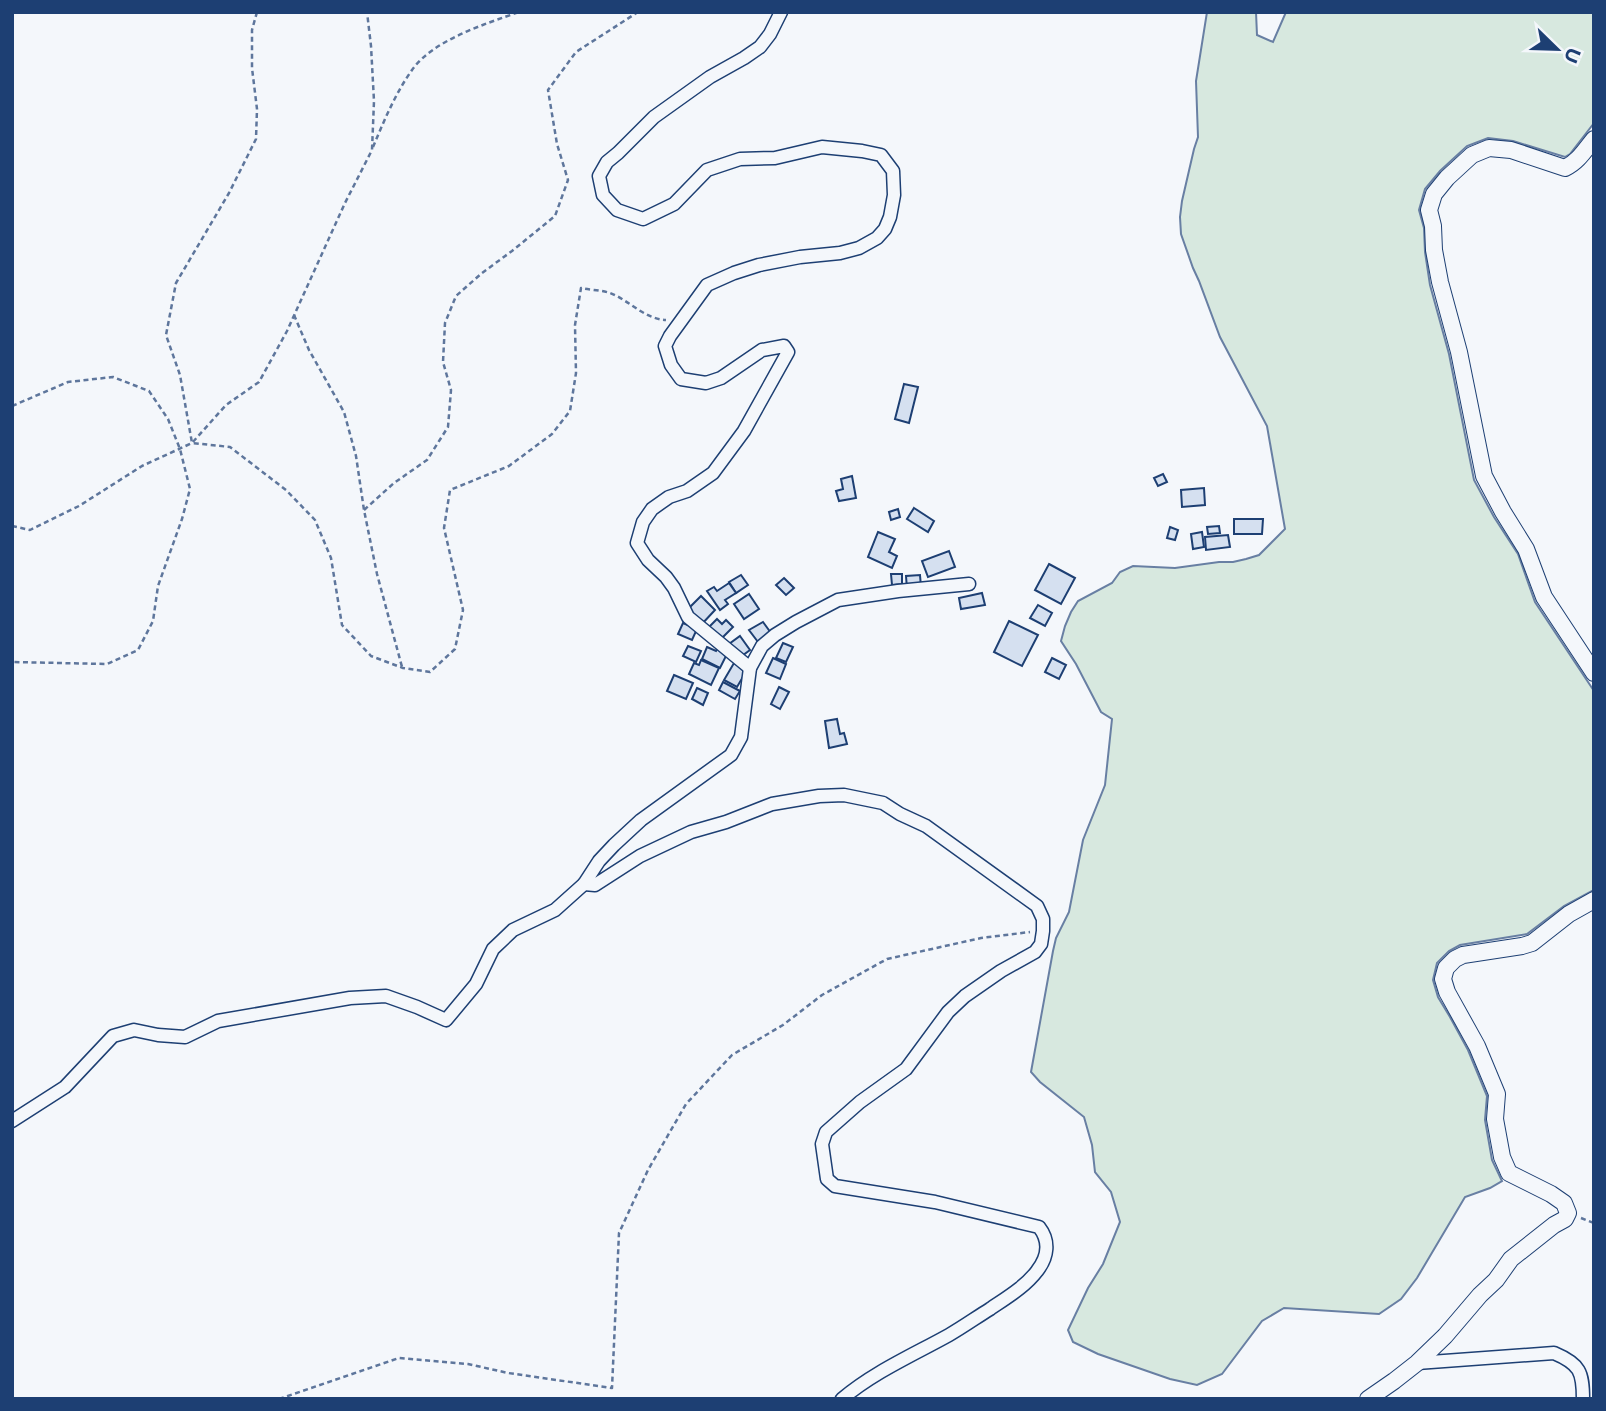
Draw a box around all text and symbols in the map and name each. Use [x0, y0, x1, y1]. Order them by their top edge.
north arrow [1522, 14, 1592, 84]
text: U [1559, 44, 1586, 67]

